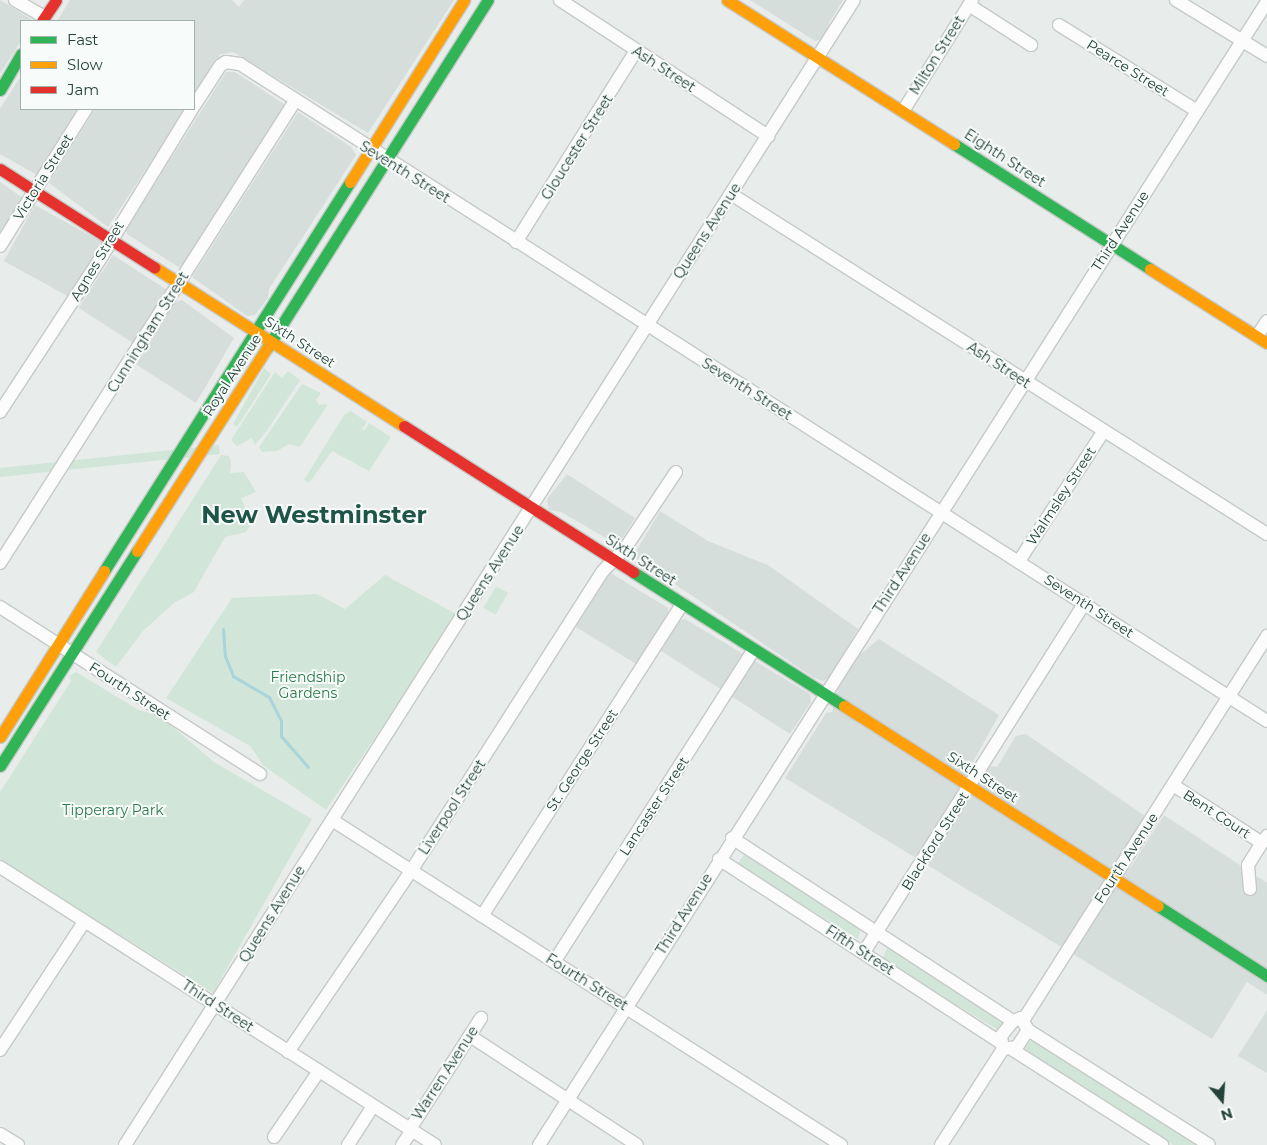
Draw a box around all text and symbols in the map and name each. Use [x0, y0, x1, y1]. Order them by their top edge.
street label: Milton Street [906, 12, 968, 98]
legend [20, 20, 195, 110]
text: Fast [67, 30, 98, 49]
street label: Pearce Street [1084, 36, 1172, 100]
street label: Ash Street [629, 42, 699, 96]
text: Slow [67, 55, 103, 74]
text: Jam [67, 80, 99, 99]
street label: Gloucester Street [538, 91, 616, 203]
street label: Eighth Street [961, 126, 1049, 190]
street label: Victoria Street [10, 131, 76, 223]
street label: Seventh Street [357, 137, 453, 207]
street label: Queens Avenue [670, 180, 744, 282]
street label: Third Avenue [1088, 188, 1152, 274]
street label: Agnes Street [67, 218, 127, 304]
street label: Cunningham Street [104, 268, 192, 396]
street label: Sixth Street [261, 313, 339, 371]
street label: Royal Avenue [199, 331, 265, 419]
street label: Ash Street [964, 338, 1034, 392]
street label: Seventh Street [699, 354, 795, 424]
street label: Walmsley Street [1023, 444, 1099, 548]
district label: New Westminster [201, 501, 427, 529]
street label: Queens Avenue [453, 522, 527, 624]
street label: Third Avenue [870, 530, 934, 616]
street label: Sixth Street [602, 531, 680, 589]
street label: Seventh Street [1041, 571, 1137, 641]
street label: Fourth Street [86, 658, 174, 724]
park label: Friendship Gardens [271, 669, 345, 702]
street label: St. George Street [543, 706, 621, 814]
street label: Sixth Street [944, 748, 1022, 806]
street label: Lancaster Street [616, 753, 692, 859]
street label: Liverpool Street [415, 756, 489, 858]
street label: Bent Court [1180, 786, 1254, 842]
street label: Blackford Street [898, 789, 972, 893]
park label: Tipperary Park [62, 802, 164, 818]
street label: Fourth Avenue [1091, 810, 1161, 906]
street label: Queens Avenue [236, 863, 308, 965]
street label: Third Avenue [652, 870, 716, 958]
street label: Fifth Street [823, 922, 897, 978]
street label: Fourth Street [543, 950, 631, 1014]
street label: Third Street [179, 977, 257, 1035]
street label: Warren Avenue [408, 1023, 482, 1123]
north arrow [1197, 1075, 1247, 1125]
text: N [1218, 1104, 1235, 1125]

